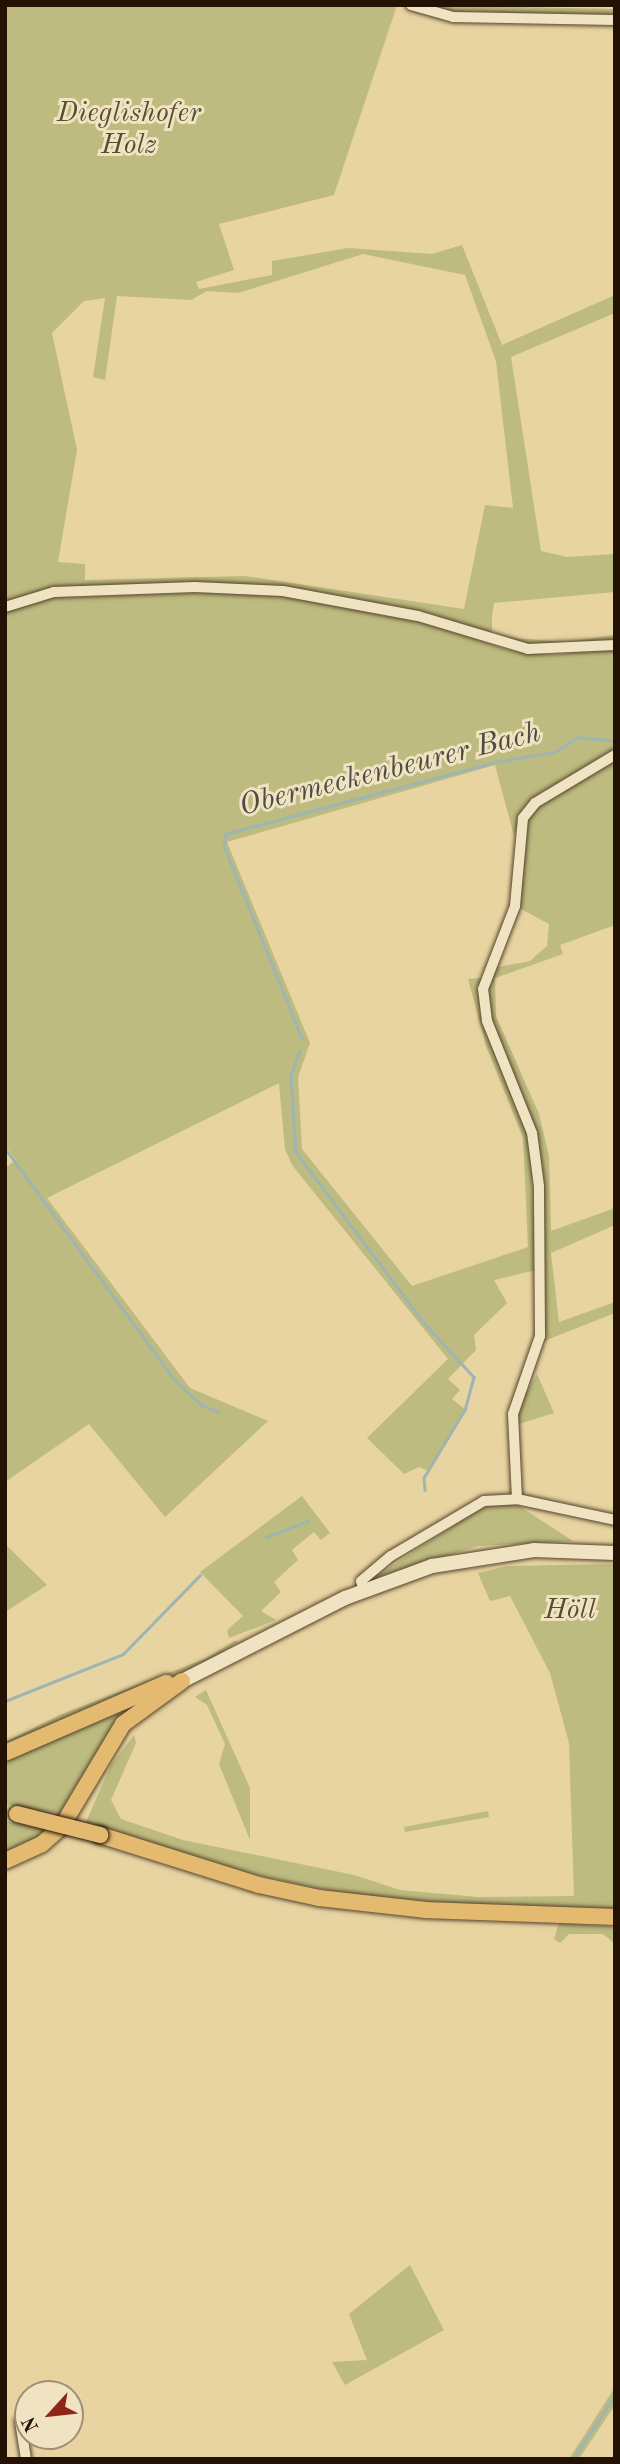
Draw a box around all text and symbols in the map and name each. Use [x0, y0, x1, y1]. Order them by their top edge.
park label: Dieglishofer Holz [57, 97, 201, 163]
water label: Obermeckenbeurer Bach [236, 715, 544, 825]
park label: Höll [544, 1594, 596, 1628]
north arrow [14, 2380, 84, 2450]
text: N [20, 2413, 43, 2435]

